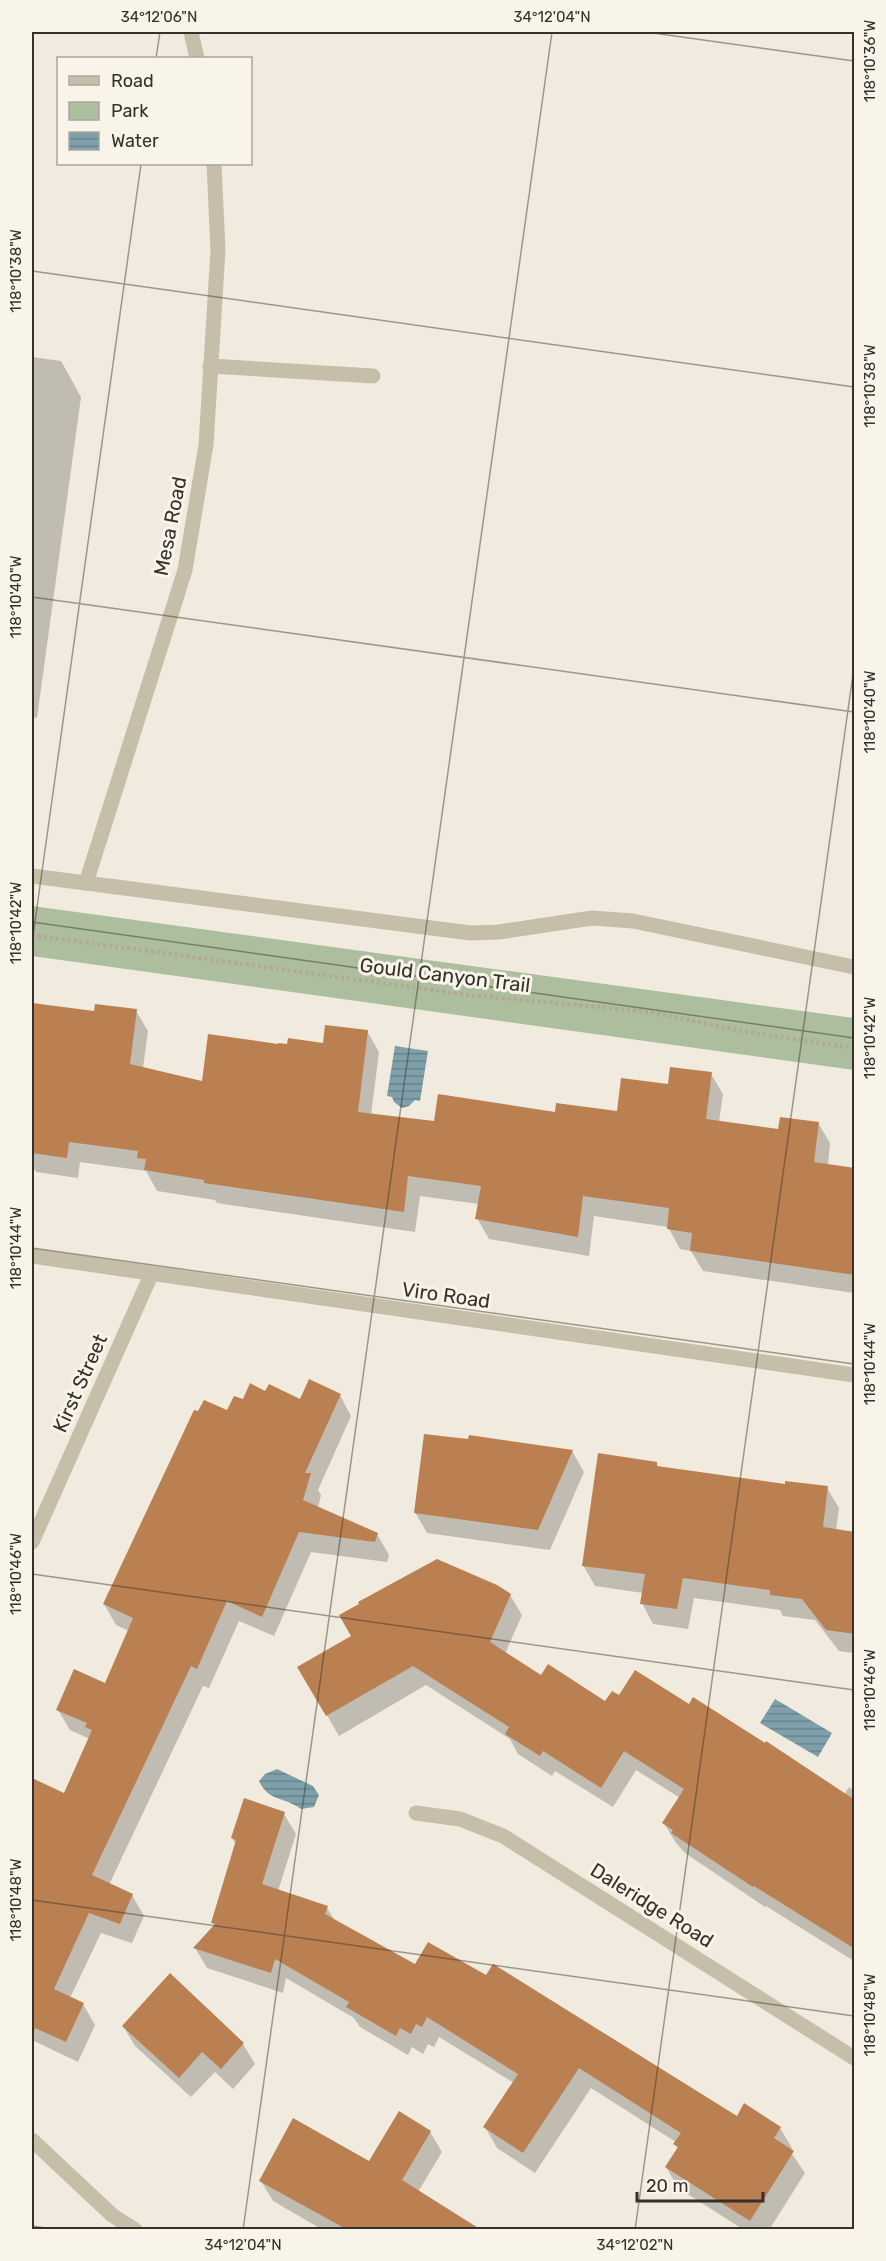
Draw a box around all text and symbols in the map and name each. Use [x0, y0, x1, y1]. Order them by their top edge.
text: 34°12'06"N [121, 8, 197, 26]
text: 34°12'04"N [513, 8, 591, 26]
text: 118°10'36"W [861, 20, 879, 102]
legend [57, 57, 252, 165]
text: Road [111, 70, 154, 92]
text: Park [111, 100, 149, 122]
text: Water [111, 130, 159, 152]
text: 118°10'38"W [7, 229, 25, 313]
text: 118°10'38"W [861, 344, 879, 428]
street label: Mesa Road [149, 474, 191, 578]
text: 118°10'40"W [7, 555, 25, 639]
text: 118°10'40"W [861, 670, 879, 754]
text: 118°10'42"W [7, 882, 25, 964]
street label: Gould Canyon Trail [358, 953, 532, 997]
text: 118°10'42"W [861, 997, 879, 1079]
text: 118°10'44"W [7, 1207, 25, 1289]
street label: Viro Road [400, 1277, 492, 1313]
text: 118°10'44"W [861, 1323, 879, 1405]
street label: Kirst Street [48, 1330, 112, 1436]
text: 118°10'46"W [7, 1533, 25, 1615]
text: 118°10'46"W [861, 1649, 879, 1731]
text: 118°10'48"W [7, 1858, 25, 1942]
street label: Daleridge Road [586, 1858, 718, 1952]
text: 118°10'48"W [861, 1973, 879, 2057]
scale bar [637, 2165, 763, 2203]
text: 20 m [646, 2175, 688, 2197]
text: 34°12'04"N [204, 2236, 282, 2254]
text: 34°12'02"N [596, 2236, 674, 2254]

